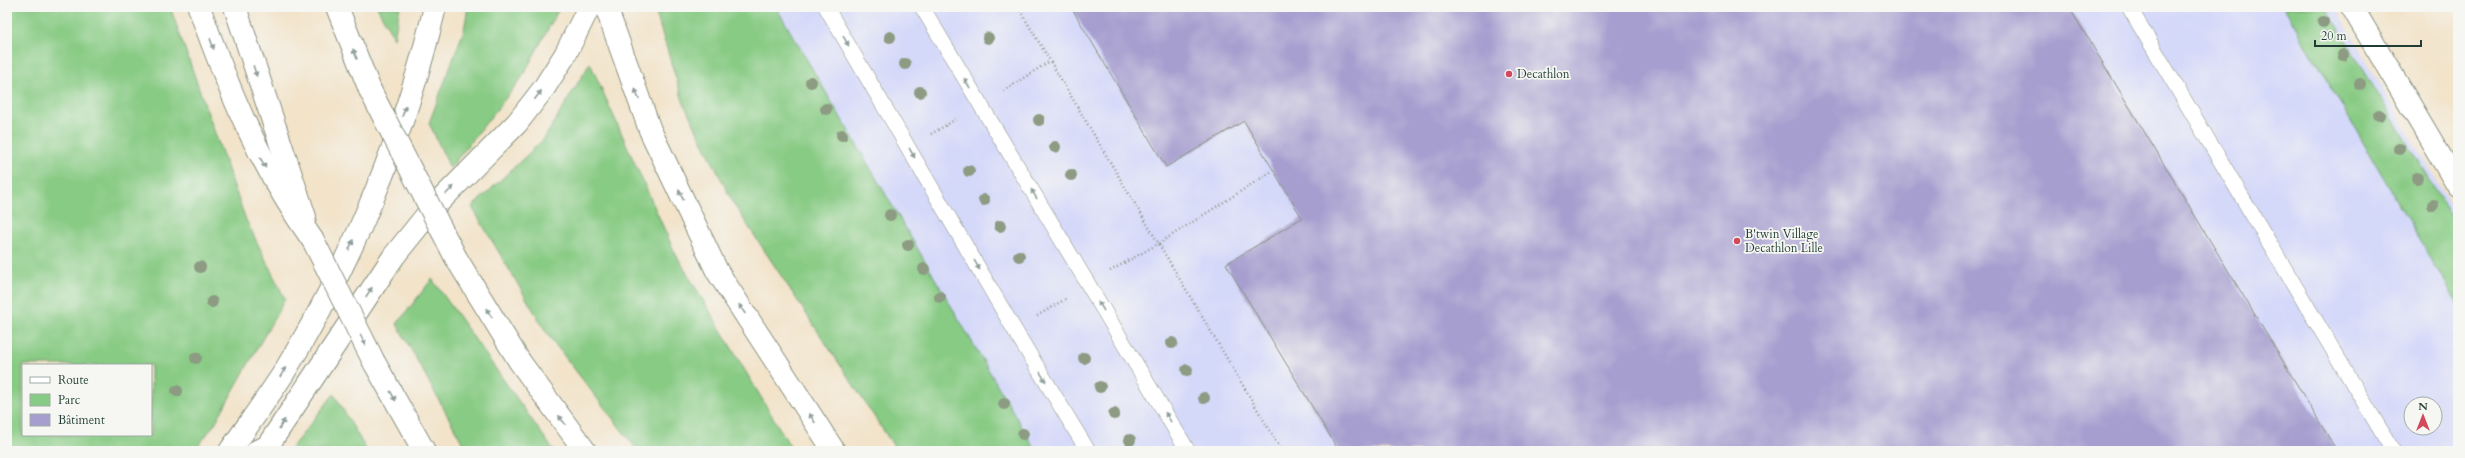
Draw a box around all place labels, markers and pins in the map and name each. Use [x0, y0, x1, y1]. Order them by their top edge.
place label: Decathlon [1517, 66, 1570, 82]
marker: Decathlon [1504, 69, 1514, 79]
place label: B'twin Village Decathlon Lille [1745, 226, 1823, 256]
marker: B'twin Village Decathlon Lille [1732, 236, 1742, 246]

